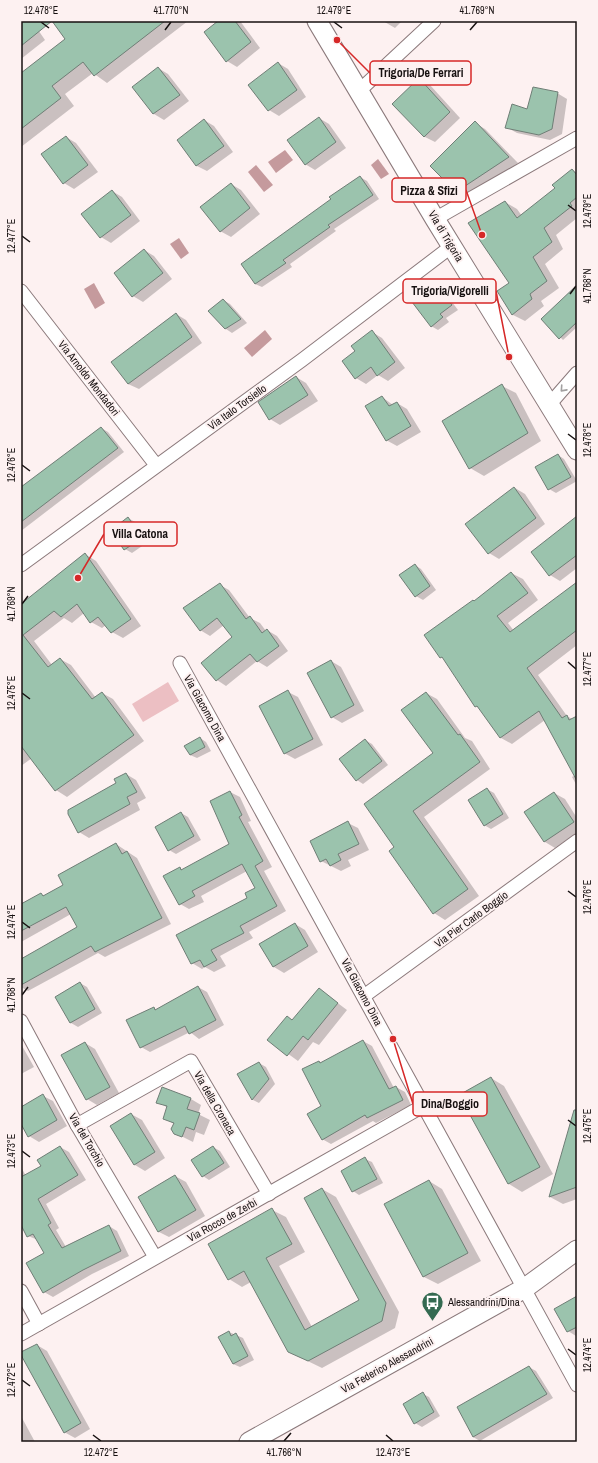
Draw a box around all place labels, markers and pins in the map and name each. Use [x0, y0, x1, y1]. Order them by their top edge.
callout: Trigoria/De Ferrari [370, 61, 471, 85]
callout: Pizza & Sfizi [392, 178, 466, 202]
callout: Trigoria/Vigorelli [403, 279, 496, 303]
callout: Villa Catona [104, 522, 177, 546]
callout: Dina/Boggio [413, 1092, 487, 1116]
bus stop icon: Alessandrini/Dina [420, 1289, 446, 1322]
place label: Alessandrini/Dina [447, 1295, 520, 1309]

